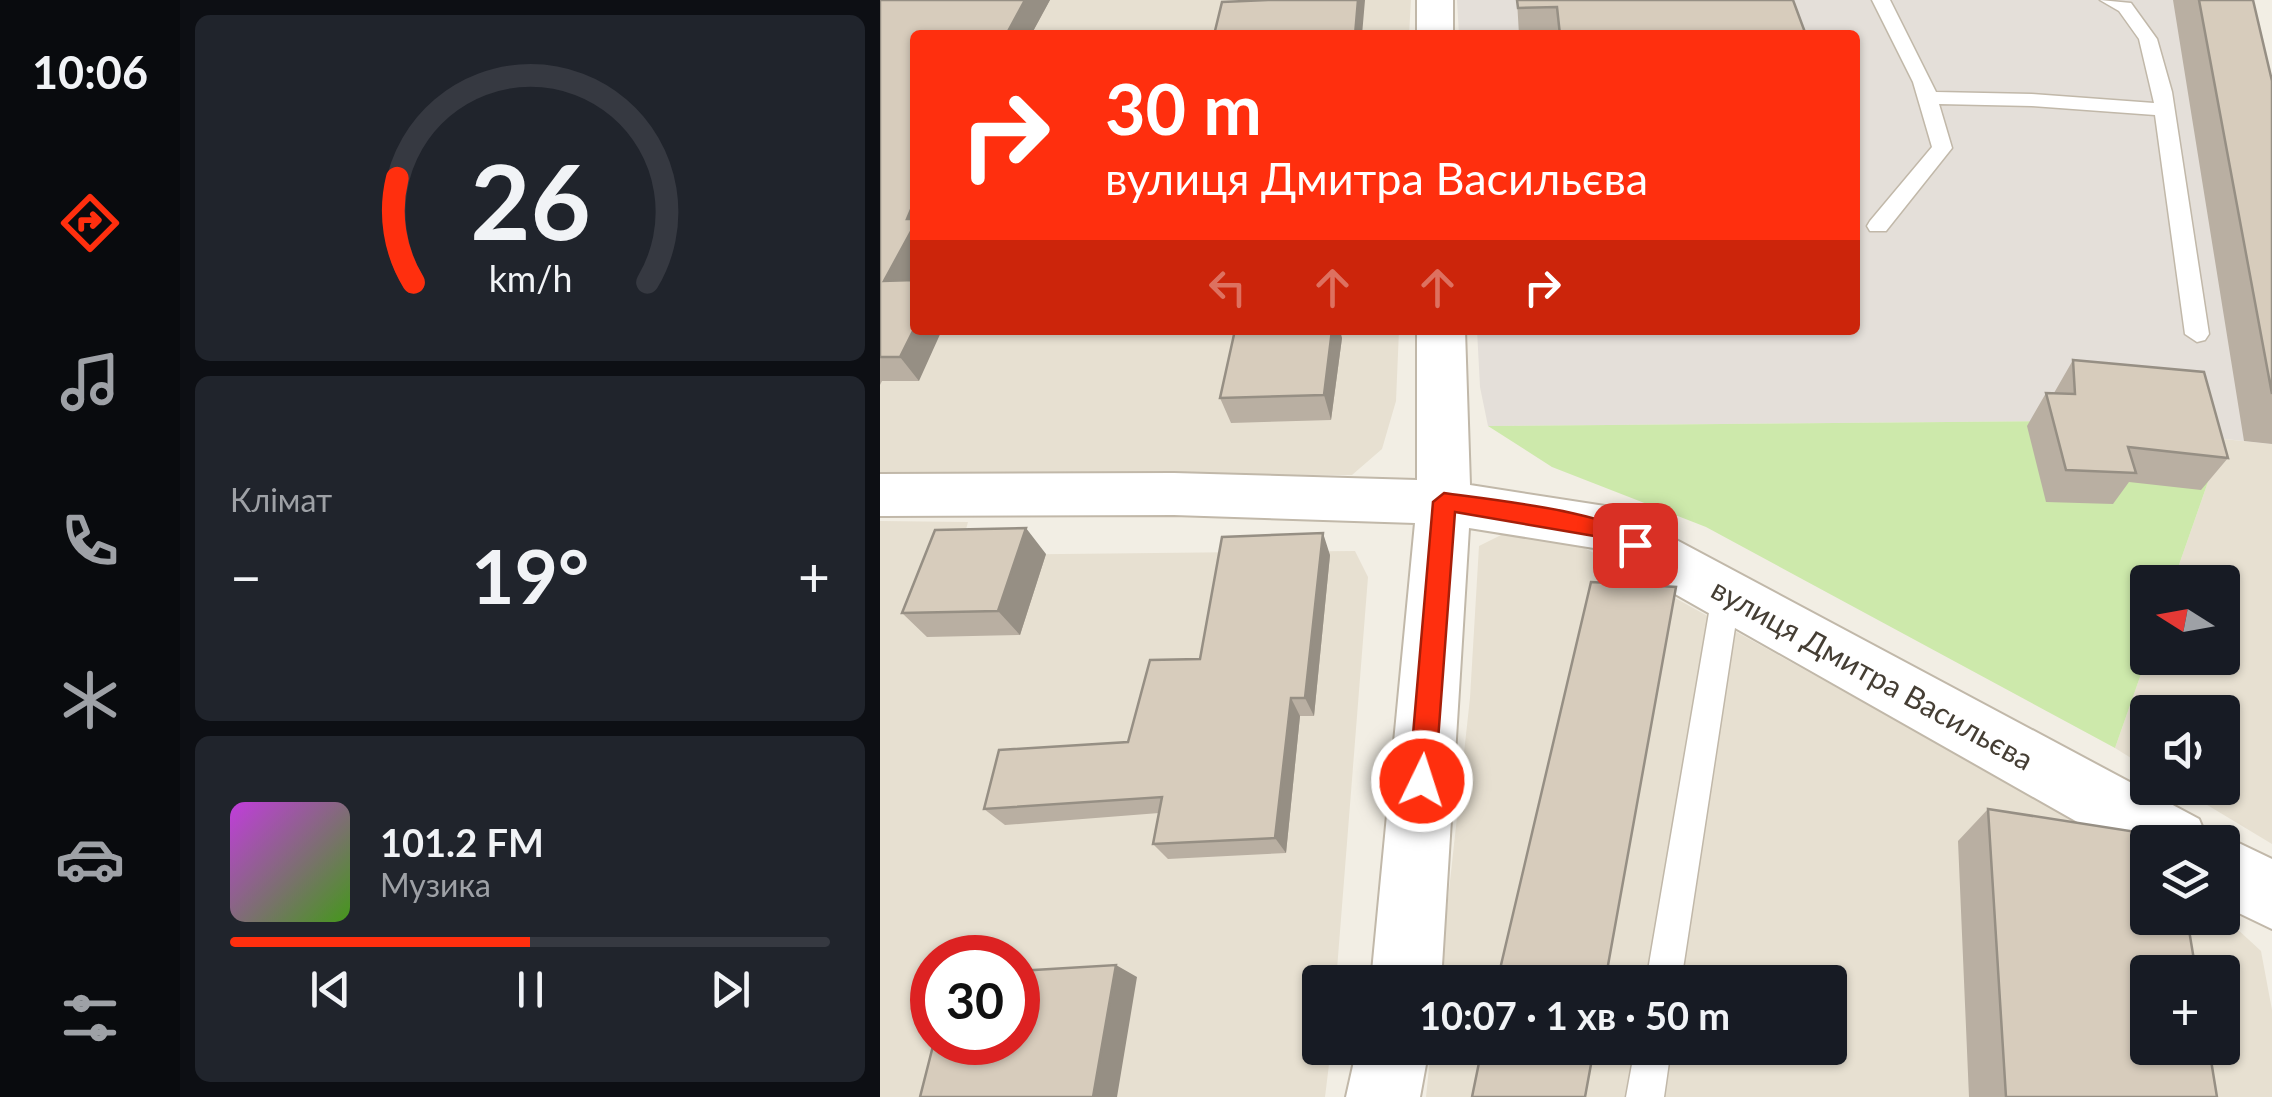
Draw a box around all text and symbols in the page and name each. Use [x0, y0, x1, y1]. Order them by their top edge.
text: 10:06 [32, 45, 148, 99]
text: 30 m [1105, 66, 1262, 150]
icon: right [940, 70, 1070, 200]
text: 26 [470, 137, 590, 262]
text: вулиця Дмитра Васильєва [1105, 151, 1648, 205]
icon: directions [55, 188, 125, 258]
text: km/h [488, 257, 572, 300]
icon: left [1200, 260, 1255, 315]
icon: ahead [1305, 260, 1360, 315]
icon: ahead [1410, 260, 1465, 315]
icon: right [1515, 260, 1570, 315]
icon: music [55, 347, 125, 417]
text: Клімат [230, 480, 332, 519]
pin [1593, 503, 1678, 588]
icon: phone [55, 506, 125, 576]
icon: arrive [1608, 518, 1663, 573]
text: 19° [471, 530, 589, 620]
text: − [230, 543, 262, 609]
text: + [798, 543, 830, 609]
north arrow [2130, 565, 2240, 675]
map controls [2130, 565, 2240, 1065]
street label: вулиця Дмитра Васильєва [1706, 570, 2040, 777]
icon: climate [55, 665, 125, 735]
button: sound [2130, 695, 2240, 805]
position arrow [1370, 729, 1474, 833]
text: 101.2 FM [380, 819, 544, 865]
icon: car [55, 824, 125, 894]
button: layers [2130, 825, 2240, 935]
text: Музика [380, 865, 491, 904]
speed limit sign: 30 [910, 935, 1040, 1065]
button: + [2130, 955, 2240, 1065]
icon: previous [303, 962, 358, 1017]
icon: pause [503, 962, 558, 1017]
icon: next [703, 962, 758, 1017]
icon: filters [55, 983, 125, 1053]
text: 10:07 · 1 хв · 50 m [1419, 992, 1730, 1038]

